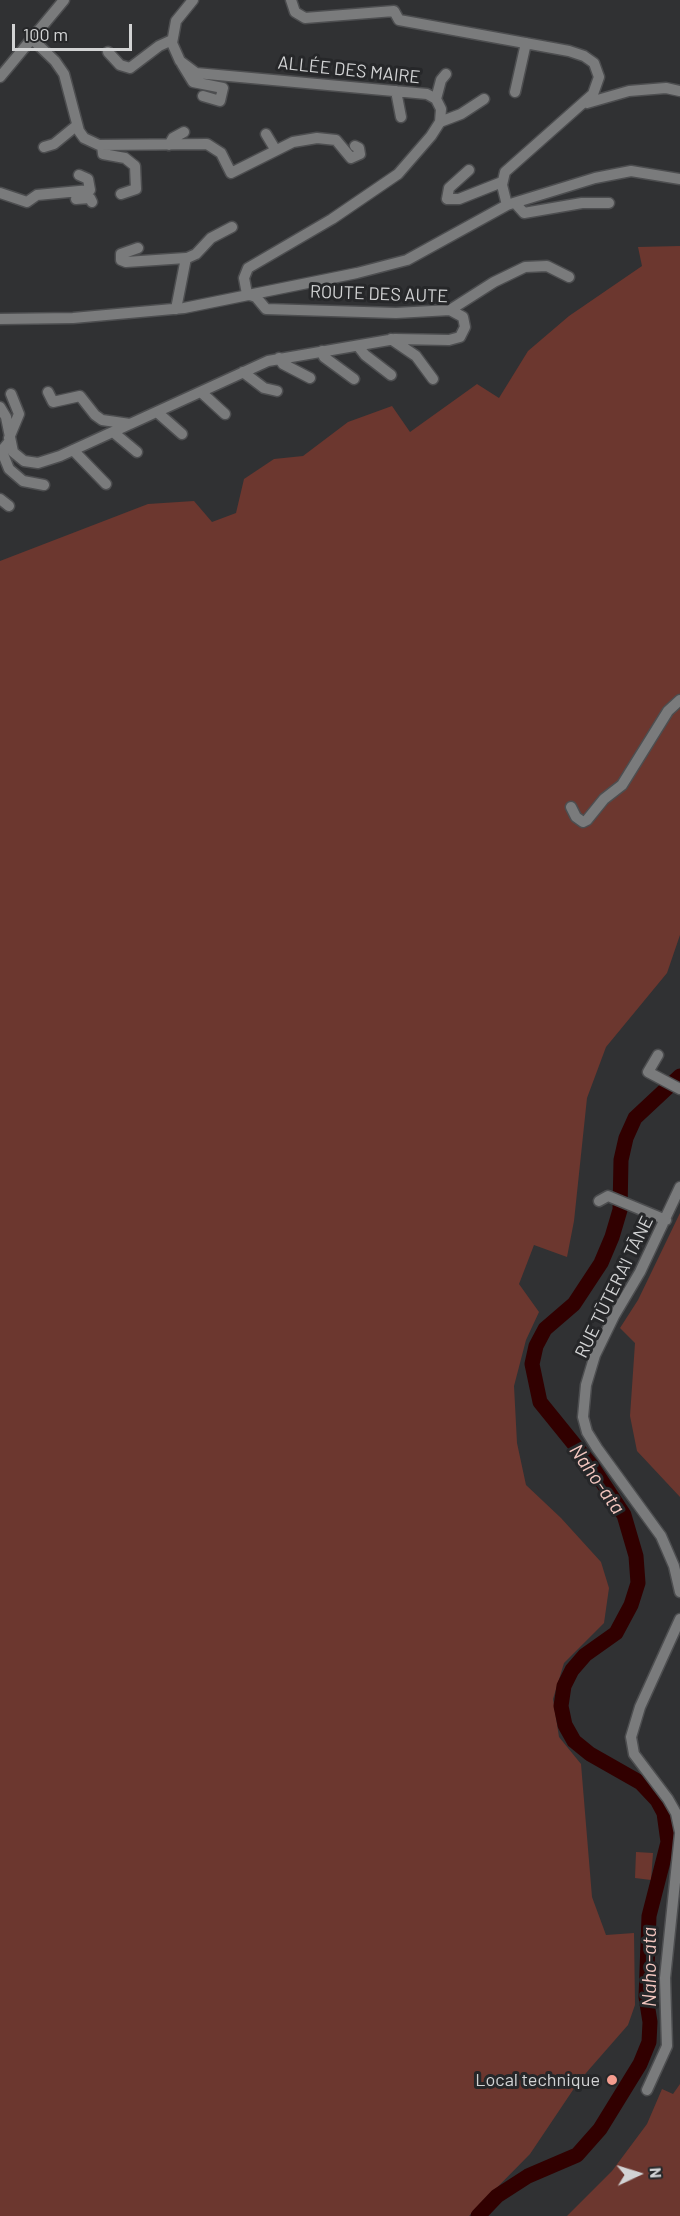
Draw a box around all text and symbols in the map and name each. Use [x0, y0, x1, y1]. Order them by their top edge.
scale bar [15, 12, 135, 50]
text: 100 m [23, 23, 68, 45]
street label: ALLÉE DES MAIRE [277, 52, 421, 88]
street label: ROUTE DES AUTE [309, 281, 449, 307]
street label: RUE TŪTERA'I TĀNE [570, 1213, 658, 1361]
water label: Naho-ata [564, 1439, 630, 1519]
water label: Naho-ata [637, 1927, 661, 2007]
place label: Local technique [475, 2069, 600, 2091]
marker: Local technique [605, 2073, 619, 2087]
north arrow [608, 2144, 668, 2204]
text: N [647, 2167, 666, 2179]

